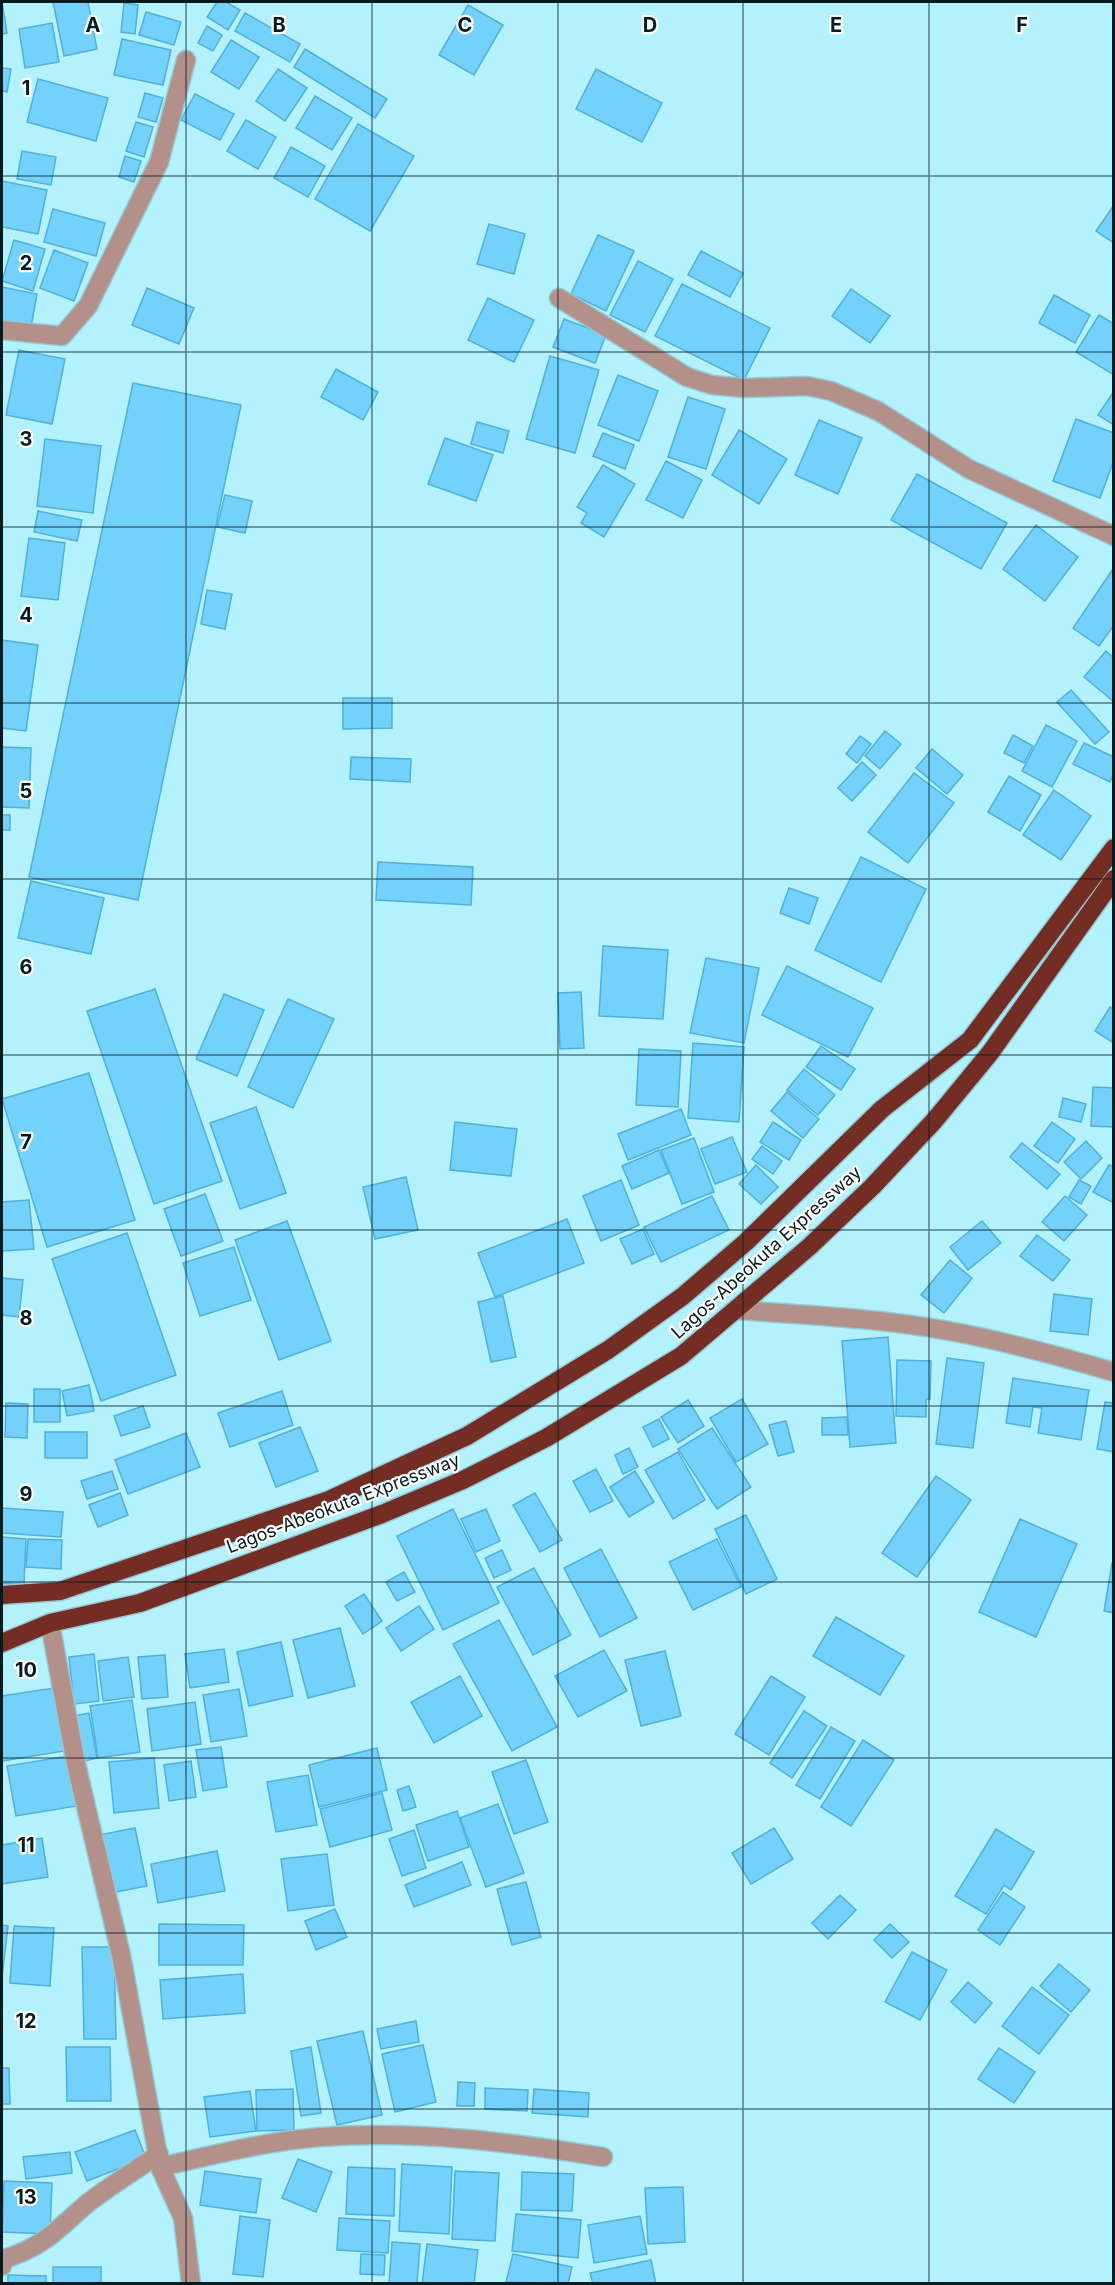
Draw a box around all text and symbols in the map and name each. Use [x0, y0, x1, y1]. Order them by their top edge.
text: A [86, 13, 101, 37]
text: B [272, 13, 286, 37]
text: C [458, 13, 472, 37]
text: D [643, 13, 657, 37]
text: E [830, 13, 842, 37]
text: F [1016, 13, 1028, 37]
text: 1 [22, 76, 30, 100]
text: 2 [20, 251, 32, 275]
text: 3 [20, 427, 32, 451]
text: 4 [19, 603, 33, 627]
text: 5 [20, 779, 32, 803]
text: 6 [20, 955, 33, 979]
text: 7 [20, 1130, 32, 1154]
street label: Lagos-Abeokuta Expressway [667, 1161, 865, 1343]
text: 8 [19, 1306, 33, 1330]
street label: Lagos-Abeokuta Expressway [223, 1449, 463, 1557]
text: 9 [20, 1482, 33, 1506]
text: 10 [15, 1658, 37, 1682]
text: 11 [17, 1833, 35, 1857]
text: 12 [15, 2009, 37, 2033]
text: 13 [15, 2185, 37, 2209]

